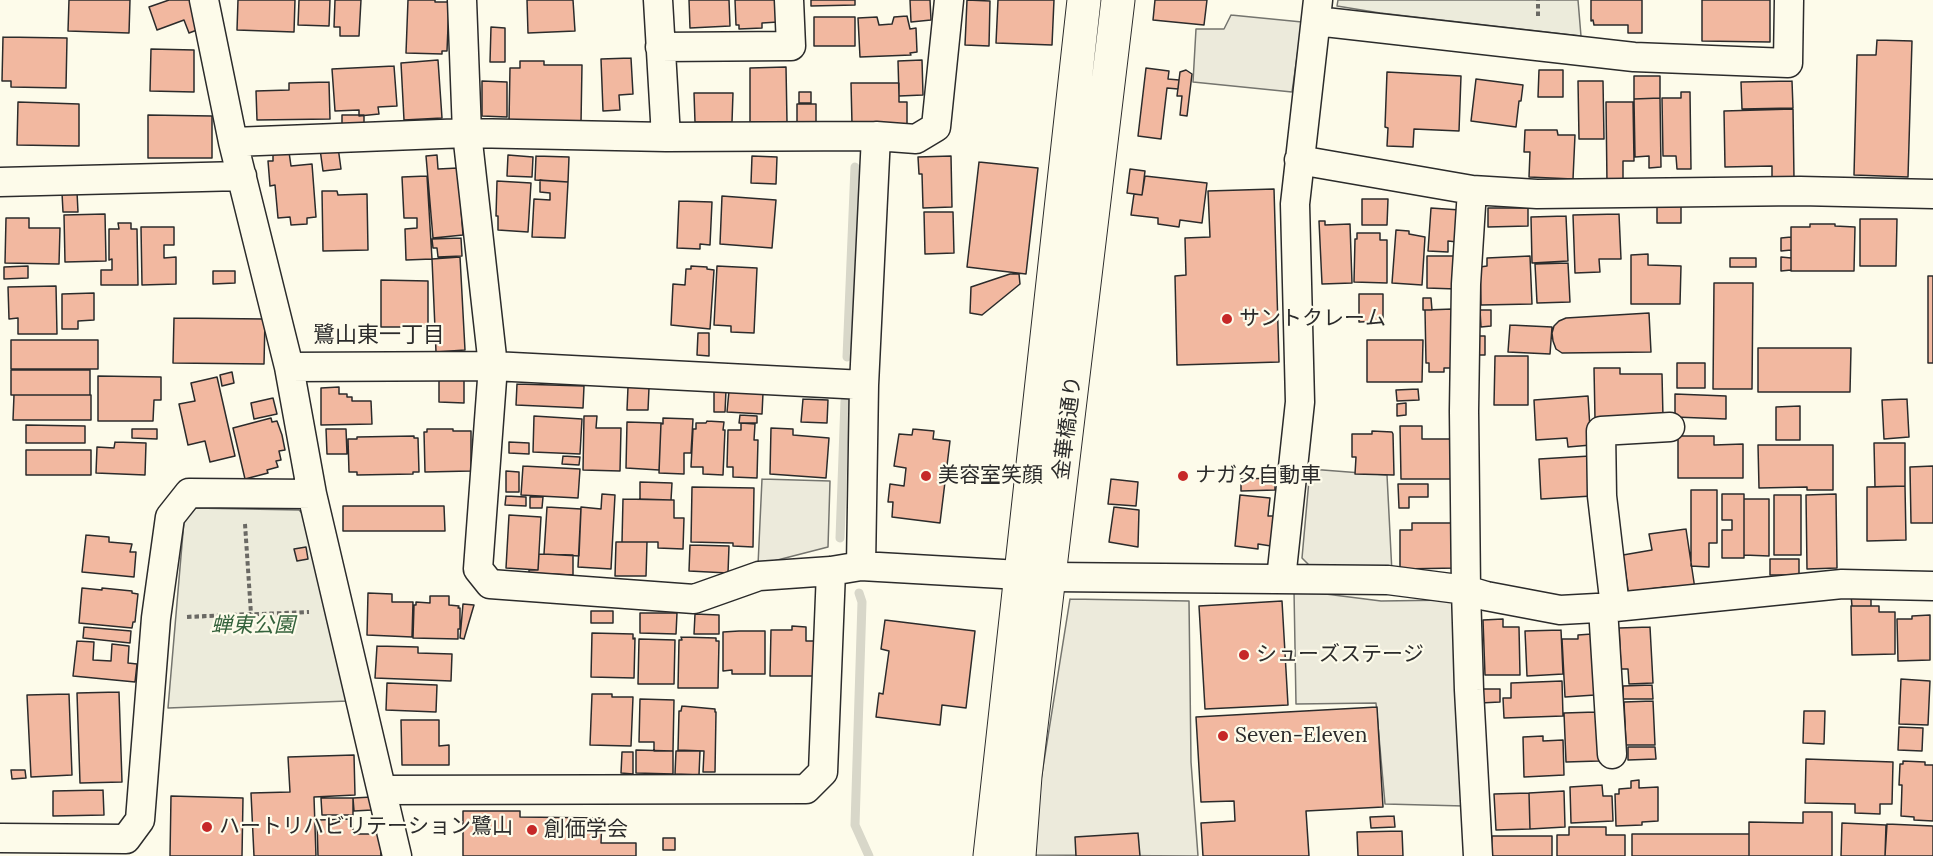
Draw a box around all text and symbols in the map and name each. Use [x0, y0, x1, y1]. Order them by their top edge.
place label: サントクレーム [1239, 306, 1386, 332]
marker: サントクレーム [1220, 312, 1234, 326]
district label: 鷺山東一丁目 [313, 323, 445, 349]
street label: 金華橋通り [1049, 374, 1087, 482]
place label: 美容室笑顔 [938, 463, 1043, 489]
place label: ナガタ自動車 [1195, 463, 1321, 489]
marker: 美容室笑顔 [919, 469, 933, 483]
marker: ナガタ自動車 [1176, 469, 1190, 483]
park label: 蝉東公園 [211, 613, 295, 639]
place label: シューズステージ [1256, 642, 1424, 668]
marker: シューズステージ [1237, 648, 1251, 662]
place label: Seven-Eleven [1235, 723, 1367, 749]
marker: Seven-Eleven [1216, 729, 1230, 743]
place label: ハートリハビリテーション鷺山 [219, 814, 513, 840]
place label: 創価学会 [544, 817, 628, 843]
marker: ハートリハビリテーション鷺山 [200, 820, 214, 834]
marker: 創価学会 [525, 823, 539, 837]

